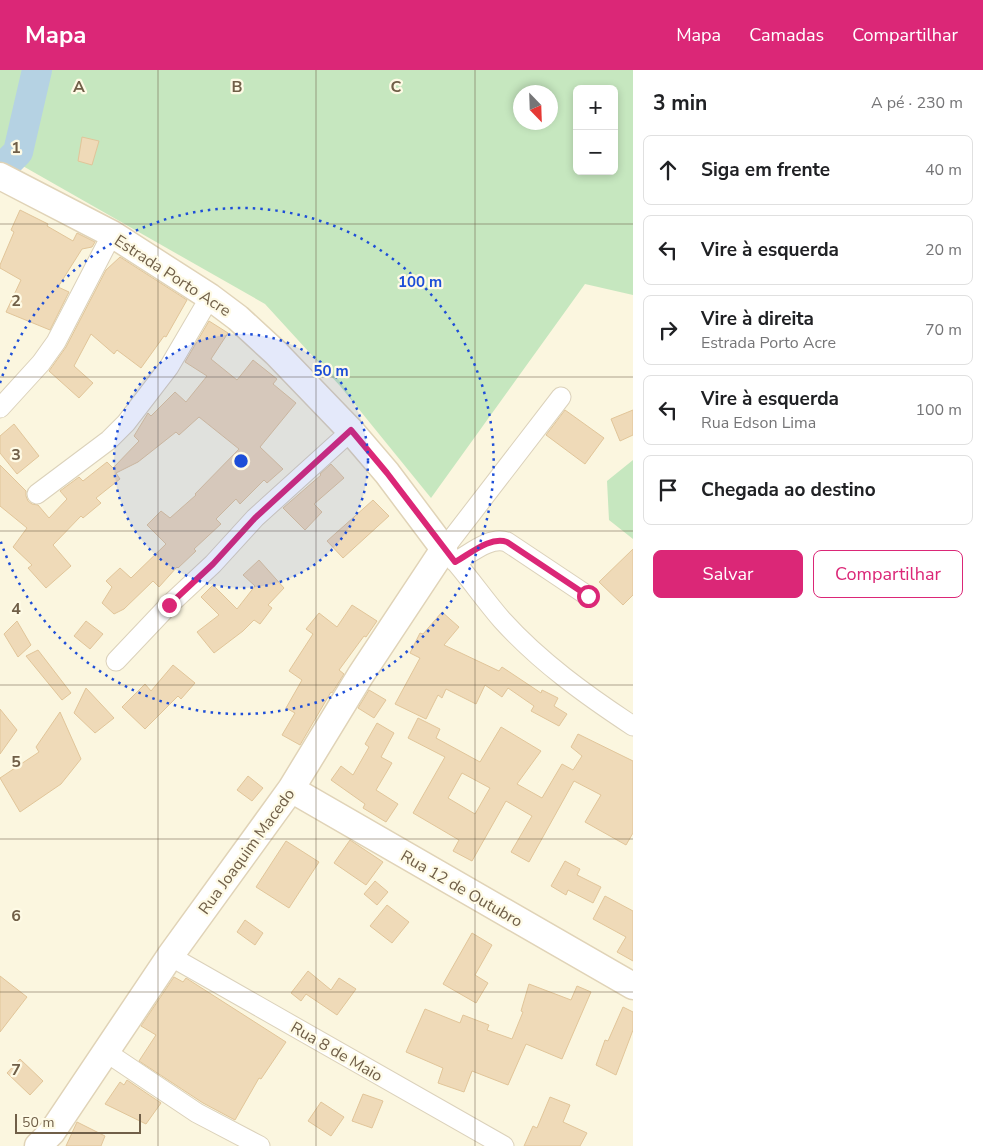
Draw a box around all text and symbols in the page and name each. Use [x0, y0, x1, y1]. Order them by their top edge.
text: Mapa [25, 19, 87, 51]
text: Mapa [676, 23, 721, 47]
text: Camadas [749, 23, 824, 47]
text: Compartilhar [852, 23, 958, 47]
text: A [73, 76, 85, 98]
text: B [231, 76, 243, 98]
text: C [391, 76, 402, 98]
north arrow [513, 85, 558, 130]
map controls [573, 85, 618, 175]
button: + [573, 85, 618, 130]
text: 3 min [653, 89, 707, 117]
text: A pé · 230 m [871, 92, 963, 114]
button: − [573, 130, 618, 175]
text: 1 [11, 137, 21, 159]
icon: ahead [654, 156, 682, 184]
text: Siga em frente [701, 157, 830, 183]
text: 40 m [925, 159, 962, 181]
street label: Estrada Porto Acre [110, 230, 235, 322]
icon: left [654, 236, 682, 264]
text: Vire à esquerda [701, 237, 839, 263]
text: 20 m [925, 239, 962, 261]
text: 100 m [398, 272, 442, 292]
text: 2 [11, 290, 21, 312]
text: Vire à direita [701, 306, 814, 332]
icon: right [654, 316, 682, 344]
text: 70 m [925, 319, 962, 341]
text: Estrada Porto Acre [701, 332, 836, 354]
text: 50 m [313, 361, 349, 381]
text: Vire à esquerda [701, 386, 839, 412]
icon: left [654, 396, 682, 424]
text: 100 m [915, 399, 962, 421]
text: Rua Edson Lima [701, 412, 816, 434]
text: 3 [11, 444, 21, 466]
centre of rings [232, 452, 250, 470]
icon: arrive [654, 476, 682, 504]
text: Chegada ao destino [701, 477, 876, 503]
button: Salvar [653, 550, 803, 598]
button: Compartilhar [813, 550, 963, 598]
route start [577, 585, 600, 608]
route end [158, 594, 181, 617]
text: 4 [11, 598, 21, 620]
text: 5 [11, 751, 21, 773]
street label: Rua Joaquim Macedo [194, 784, 300, 919]
street label: Rua 12 de Outubro [397, 845, 526, 933]
text: 6 [11, 905, 21, 927]
street label: Rua 8 de Maio [287, 1017, 387, 1087]
text: 7 [11, 1059, 21, 1081]
scale bar [15, 1111, 141, 1134]
text: 50 m [22, 1113, 54, 1132]

